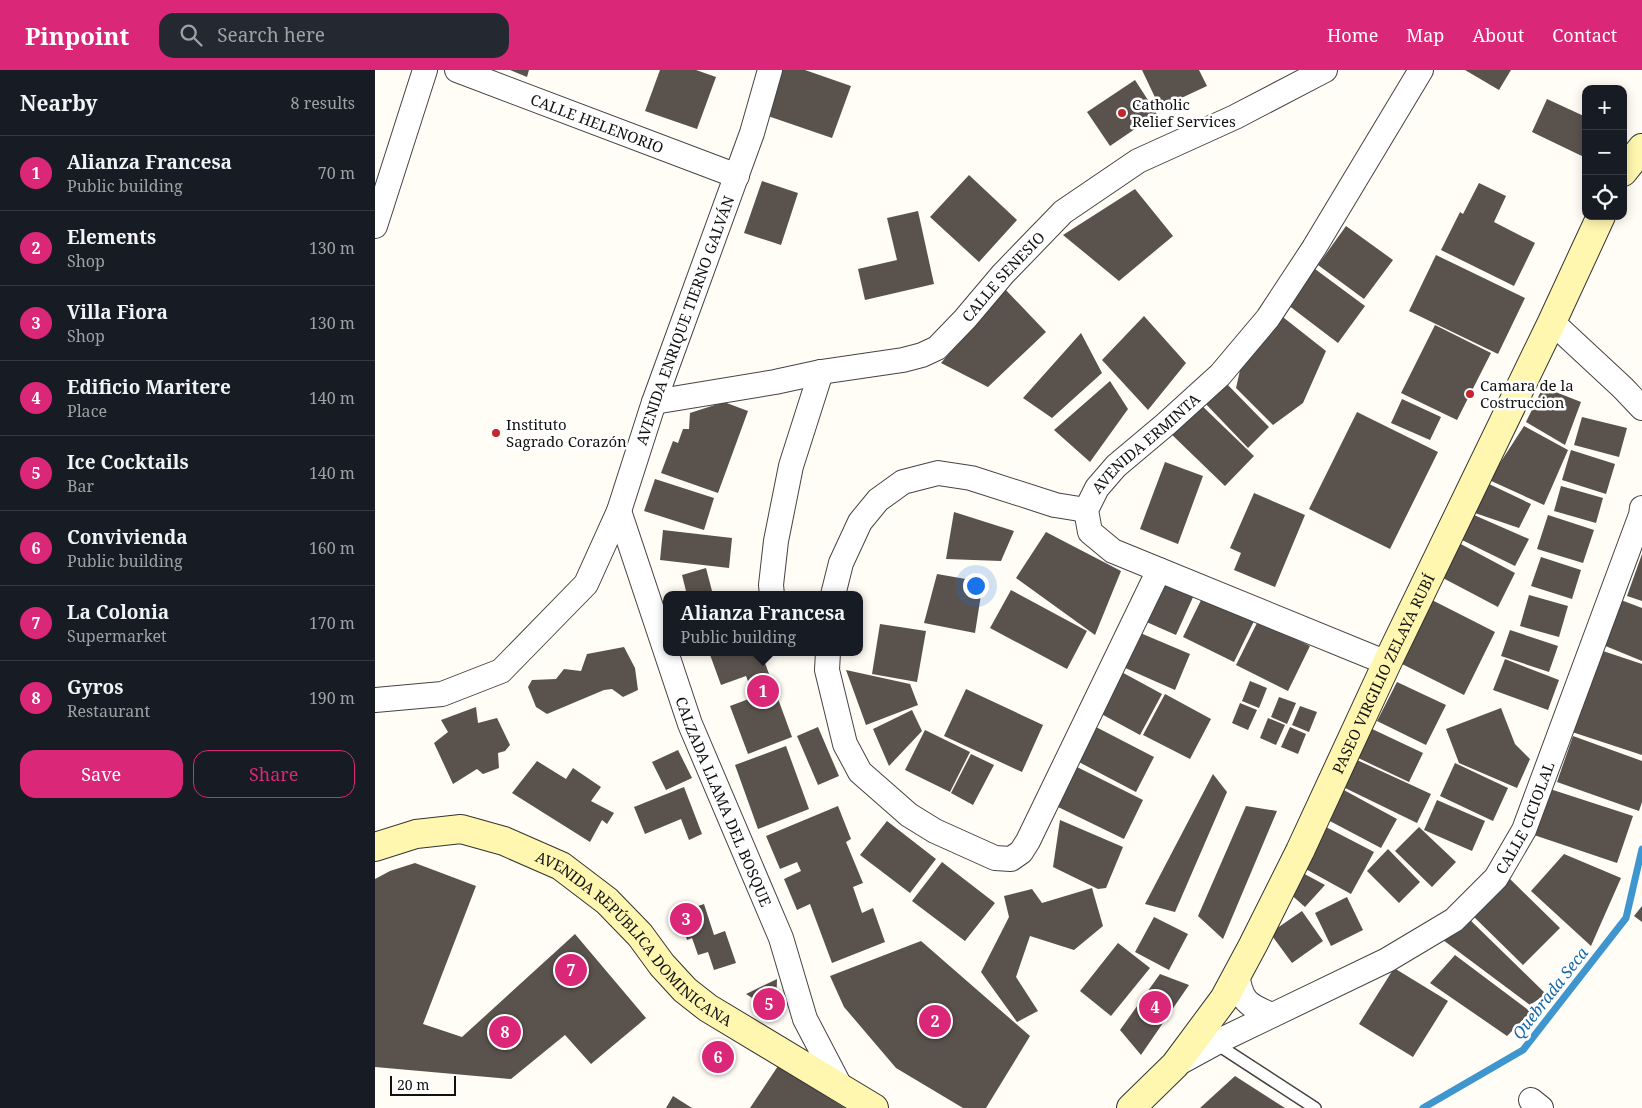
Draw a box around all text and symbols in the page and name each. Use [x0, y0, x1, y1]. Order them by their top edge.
search box [159, 13, 509, 58]
text: Pinpoint [25, 19, 129, 52]
icon: search [177, 21, 205, 49]
text: Search here [217, 22, 325, 48]
text: Home [1327, 23, 1378, 47]
text: Map [1406, 23, 1444, 47]
text: About [1472, 23, 1524, 47]
text: Contact [1552, 23, 1617, 47]
map controls [1582, 85, 1627, 220]
button: + [1582, 85, 1627, 130]
text: Nearby [20, 89, 98, 117]
street label: CALLE HELENORIO [528, 89, 667, 157]
text: 8 results [291, 92, 355, 114]
place label: Catholic Relief Services [1132, 94, 1236, 131]
marker: Catholic Relief Services [1116, 107, 1128, 119]
button: − [1582, 130, 1627, 175]
text: Alianza Francesa [67, 149, 232, 175]
text: 1 [31, 162, 41, 184]
text: 70 m [318, 162, 355, 184]
text: Public building [67, 175, 183, 197]
button: locate [1582, 175, 1627, 220]
street label: AVENIDA ENRIQUE TIERNO GALVÁN [631, 192, 739, 448]
text: Elements [67, 224, 156, 250]
street label: CALLE SENESIO [957, 227, 1049, 326]
text: 2 [31, 237, 41, 259]
text: 130 m [309, 237, 355, 259]
text: Shop [67, 250, 105, 272]
text: Villa Fiora [67, 299, 168, 325]
text: 3 [31, 312, 41, 334]
text: 130 m [309, 312, 355, 334]
text: Shop [67, 325, 105, 347]
text: Edificio Maritere [67, 374, 231, 400]
place label: Camara de la Costruccion [1480, 375, 1574, 412]
text: 4 [31, 387, 41, 409]
text: 140 m [309, 387, 355, 409]
street label: AVENIDA ERMINTA [1087, 388, 1204, 497]
marker: Camara de la Costruccion [1464, 388, 1476, 400]
text: Place [67, 400, 107, 422]
place label: Instituto Sagrado Corazón [506, 414, 627, 451]
marker: Instituto Sagrado Corazón [490, 427, 502, 439]
text: Ice Cocktails [67, 449, 189, 475]
text: 5 [31, 462, 41, 484]
text: 140 m [309, 462, 355, 484]
text: Bar [67, 475, 94, 497]
text: Convivienda [67, 524, 188, 550]
text: 6 [31, 537, 41, 559]
text: 160 m [309, 537, 355, 559]
text: Public building [67, 550, 183, 572]
street label: PASEO VIRGILIO ZELAYA RUBÍ [1327, 570, 1439, 777]
your location [963, 573, 989, 599]
popup [663, 591, 863, 656]
text: La Colonia [67, 599, 169, 625]
text: Alianza Francesa [681, 600, 846, 626]
text: 7 [31, 612, 41, 634]
text: 170 m [309, 612, 355, 634]
text: Supermarket [67, 625, 167, 647]
text: Public building [681, 626, 796, 648]
pin: 1 [747, 672, 779, 710]
text: Gyros [67, 674, 123, 700]
text: 8 [31, 687, 41, 709]
text: 190 m [309, 687, 355, 709]
street label: CALZADA LLAMA DEL BOSQUE [672, 694, 776, 909]
text: Restaurant [67, 700, 150, 722]
button: Save [20, 750, 183, 798]
button: Share [193, 750, 355, 798]
street label: CALLE CICIOLAL [1491, 759, 1559, 878]
street label: AVENIDA REPÚBLICA DOMINICANA [533, 846, 736, 1031]
pin: 3 [670, 900, 702, 938]
water label: Quebrada Seca [1507, 942, 1593, 1044]
pin: 7 [555, 951, 587, 989]
pin: 5 [753, 985, 785, 1023]
pin: 4 [1139, 988, 1171, 1026]
pin: 2 [919, 1002, 951, 1040]
pin: 8 [489, 1013, 521, 1051]
pin: 6 [702, 1038, 734, 1076]
scale bar [390, 1073, 456, 1096]
text: 20 m [397, 1075, 430, 1094]

